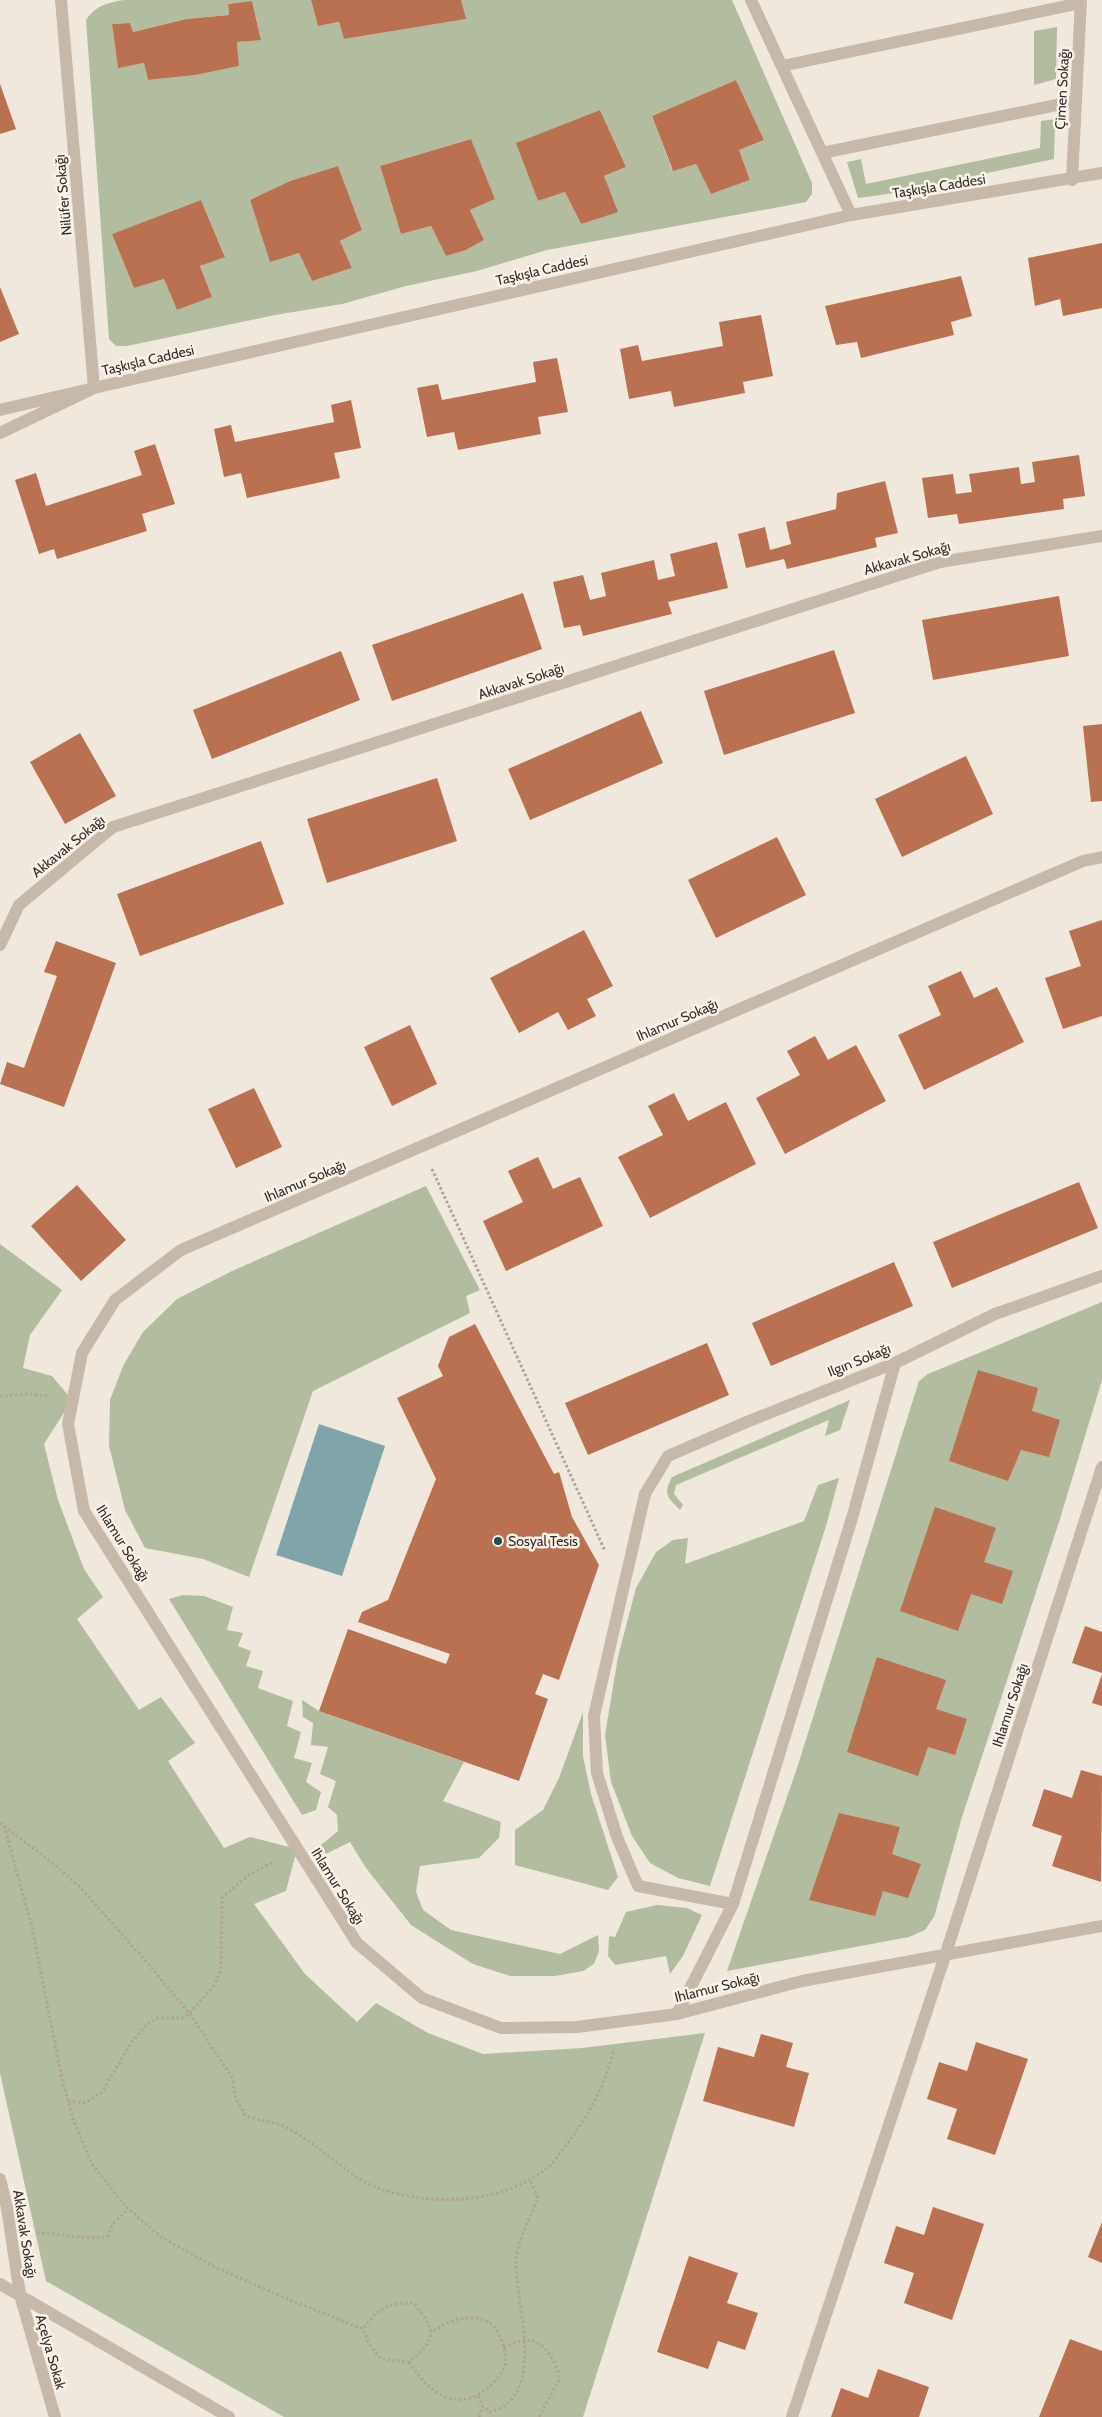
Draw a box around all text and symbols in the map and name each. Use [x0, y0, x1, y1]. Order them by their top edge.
street label: Çimen Sokağı [1051, 48, 1073, 130]
street label: Nilüfer Sokağı [50, 154, 76, 236]
street label: Taşkışla Caddesi [891, 170, 987, 202]
street label: Taşkışla Caddesi [494, 251, 590, 289]
street label: Taşkışla Caddesi [100, 341, 196, 379]
street label: Akkavak Sokağı [862, 537, 952, 579]
street label: Akkavak Sokağı [476, 659, 566, 703]
street label: Akkavak Sokağı [28, 811, 108, 881]
street label: Ihlamur Sokağı [633, 995, 721, 1045]
street label: Ihlamur Sokağı [261, 1156, 349, 1206]
street label: Ilgın Sokağı [825, 1339, 893, 1381]
street label: Ihlamur Sokağı [92, 1501, 154, 1585]
place label: Sosyal Tesis [508, 1532, 578, 1550]
marker: Sosyal Tesis [492, 1535, 504, 1547]
street label: Ihlamur Sokağı [988, 1661, 1032, 1749]
street label: Ihlamur Sokağı [307, 1844, 369, 1928]
street label: Ihlamur Sokağı [673, 1968, 761, 2006]
street label: Akkavak Sokağı [9, 2189, 41, 2280]
street label: Açelya Sokak [32, 2312, 70, 2392]

